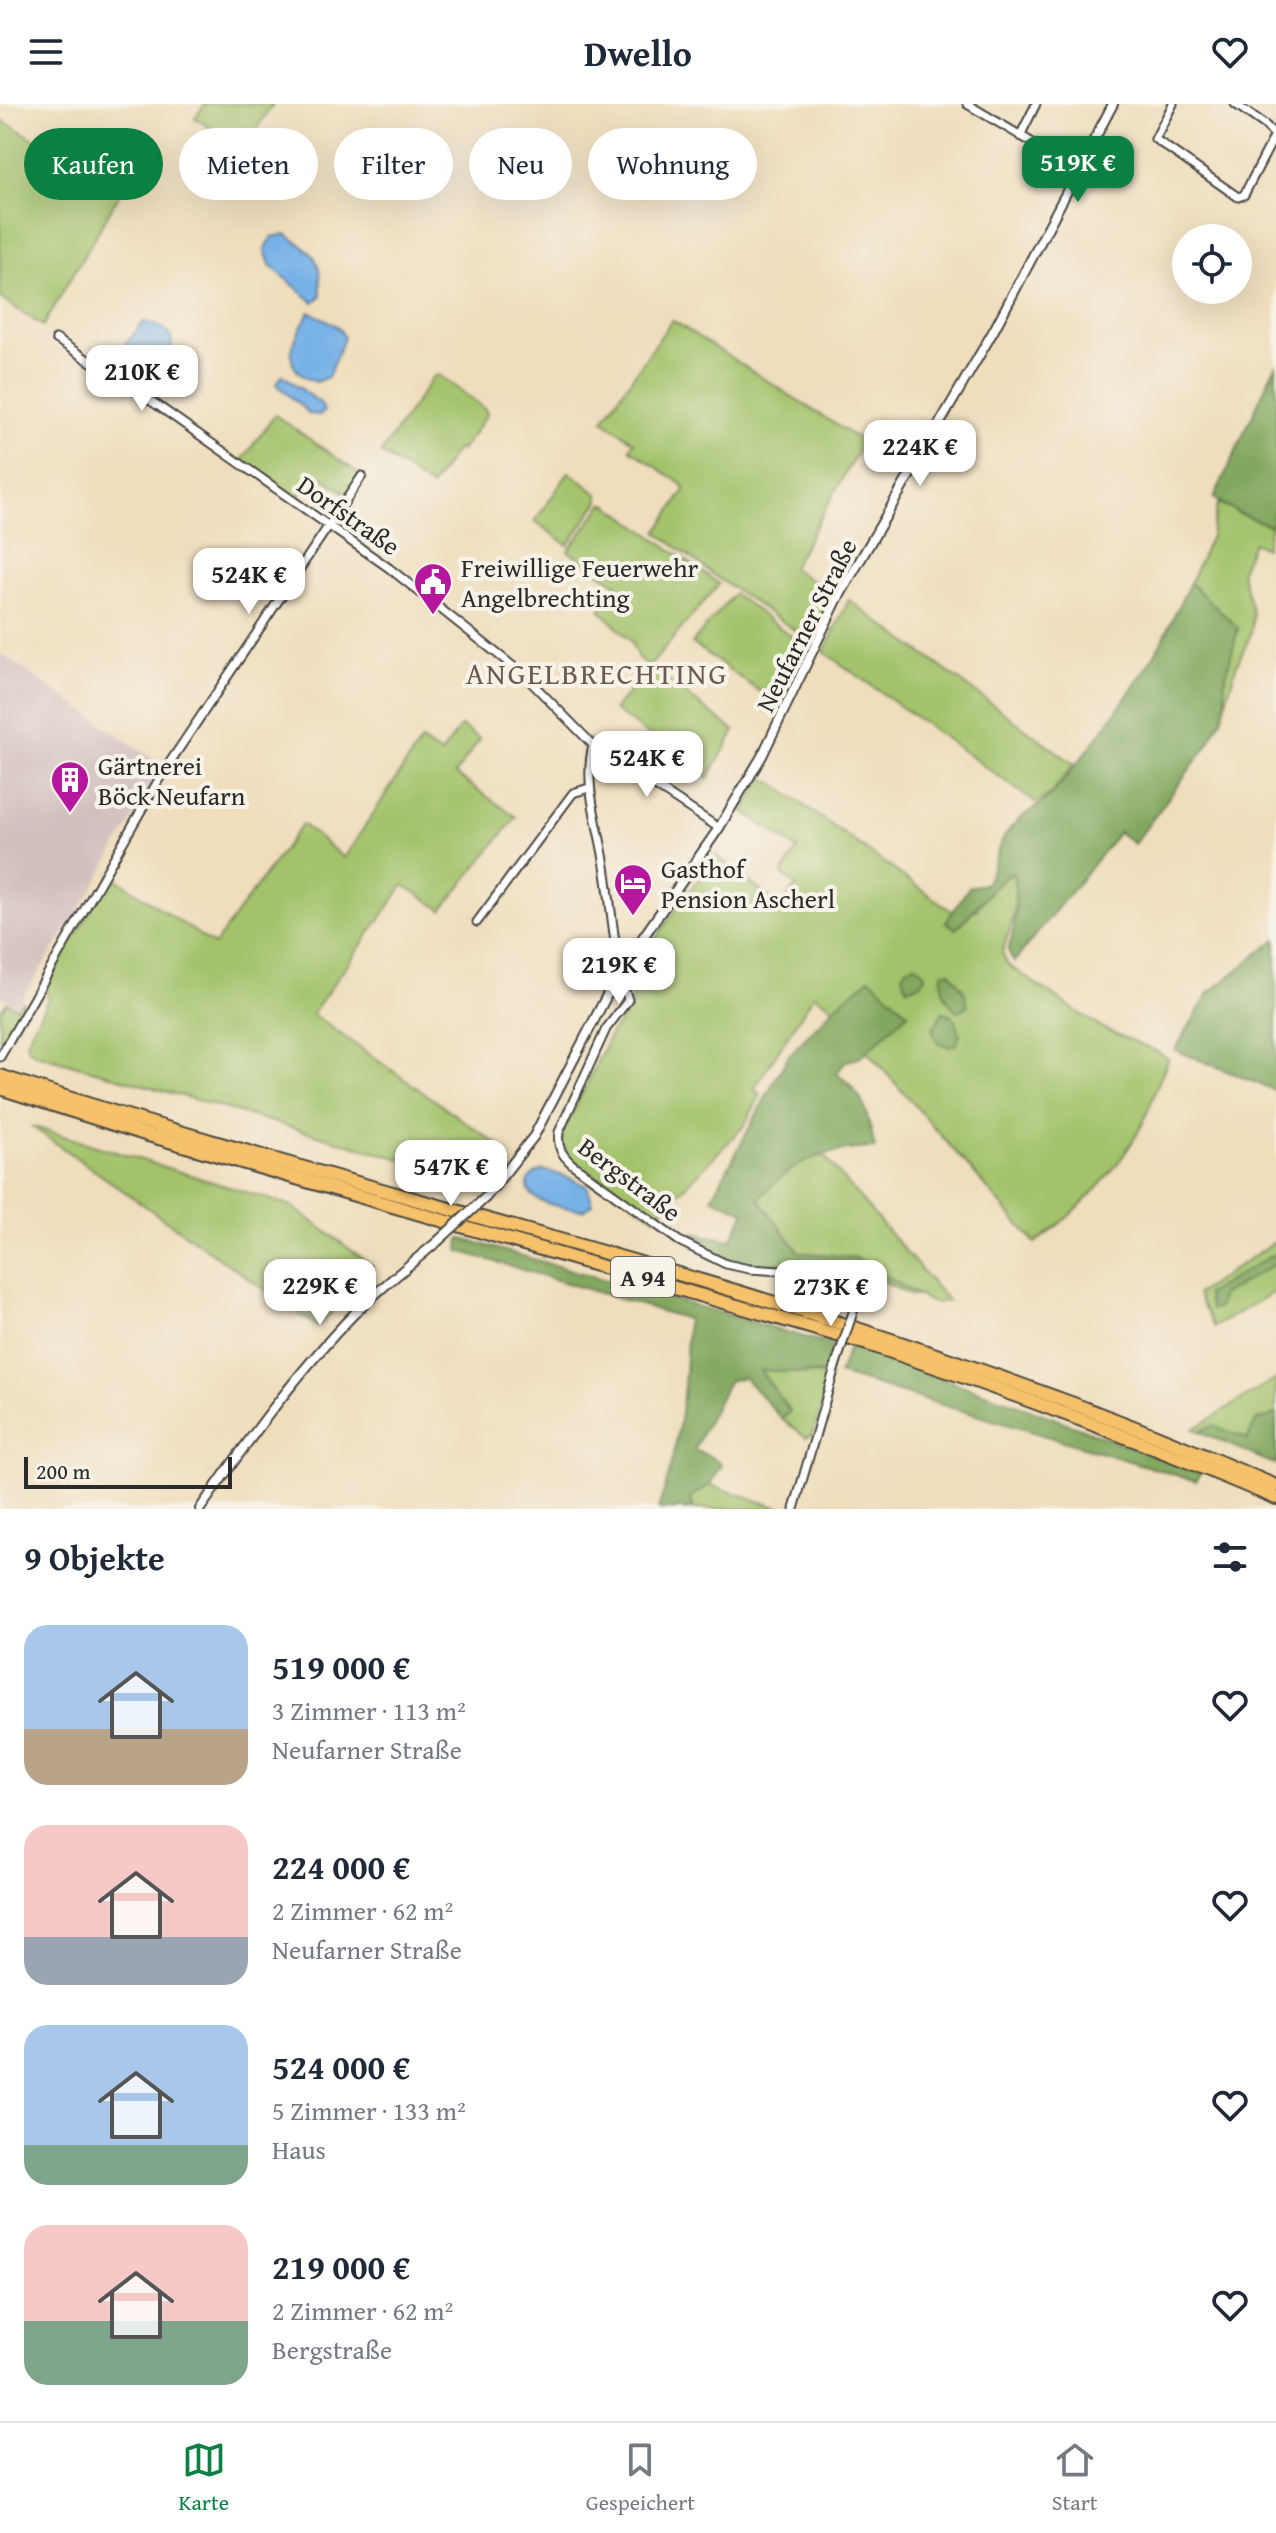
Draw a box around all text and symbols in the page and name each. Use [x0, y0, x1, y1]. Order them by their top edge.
text: Dwello [584, 26, 692, 79]
icon: menu [24, 30, 68, 74]
icon: heart [1208, 30, 1252, 74]
chip: Kaufen [24, 128, 163, 200]
chip: Mieten [179, 128, 318, 200]
chip: Filter [334, 128, 453, 200]
chip: Neu [469, 128, 572, 200]
chip: Wohnung [588, 128, 757, 200]
pin: 519K € [1013, 136, 1143, 204]
text: 519K € [1040, 142, 1116, 181]
map controls [1172, 224, 1252, 304]
button: locate [1172, 224, 1252, 304]
pin: 210K € [77, 345, 207, 413]
text: 210K € [104, 351, 180, 390]
pin: 224K € [855, 420, 985, 488]
text: 224K € [882, 426, 958, 465]
street label: Dorfstraße [290, 465, 408, 565]
street label: Neufarner Straße [746, 532, 866, 718]
pin: 524K € [184, 548, 314, 616]
place label: Freiwillige Feuerwehr Angelbrechting [461, 548, 699, 617]
text: 524K € [211, 554, 287, 593]
public building icon: Freiwillige Feuerwehr Angelbrechting [412, 561, 454, 616]
district label: ANGELBRECHTING [466, 651, 728, 695]
pin: 524K € [582, 731, 712, 799]
text: 524K € [609, 737, 685, 776]
place label: Gärtnerei Böck Neufarn [98, 746, 246, 815]
building icon: Gärtnerei Böck Neufarn [49, 759, 91, 814]
place label: Gasthof Pension Ascherl [661, 849, 835, 918]
hotel icon: Gasthof Pension Ascherl [612, 862, 654, 917]
pin: 219K € [554, 938, 684, 1006]
text: 219K € [581, 944, 657, 983]
street label: Bergstraße [570, 1127, 690, 1231]
pin: 547K € [386, 1140, 516, 1208]
text: 547K € [413, 1146, 489, 1185]
road number: A 94 [611, 1257, 675, 1297]
pin: 229K € [255, 1259, 385, 1327]
pin: 273K € [766, 1260, 896, 1328]
text: 229K € [282, 1265, 358, 1304]
text: 273K € [793, 1266, 869, 1305]
scale bar [24, 1453, 232, 1489]
text: 200 m [36, 1455, 91, 1487]
text: 9 Objekte [24, 1533, 165, 1582]
icon: filters [1208, 1535, 1252, 1579]
text: 519 000 € [272, 1642, 410, 1691]
icon: home [88, 1657, 184, 1753]
icon: heart [1208, 1683, 1252, 1727]
text: 3 Zimmer · 113 m² [272, 1691, 466, 1730]
text: Neufarner Straße [272, 1730, 462, 1769]
text: 224 000 € [272, 1842, 410, 1891]
icon: home [88, 1857, 184, 1953]
icon: heart [1208, 1883, 1252, 1927]
text: 2 Zimmer · 62 m² [272, 1891, 453, 1930]
text: Neufarner Straße [272, 1930, 462, 1969]
text: 524 000 € [272, 2042, 410, 2091]
icon: home [88, 2057, 184, 2153]
icon: heart [1208, 2083, 1252, 2127]
text: 5 Zimmer · 133 m² [272, 2091, 466, 2130]
text: Haus [272, 2130, 326, 2169]
text: 219 000 € [272, 2242, 410, 2291]
icon: home [88, 2257, 184, 2353]
icon: heart [1208, 2283, 1252, 2327]
text: 2 Zimmer · 62 m² [272, 2291, 453, 2330]
text: Bergstraße [272, 2330, 392, 2369]
tab: Karte [178, 2438, 229, 2518]
tab: Gespeichert [586, 2438, 695, 2518]
tab: Start [1052, 2438, 1098, 2518]

